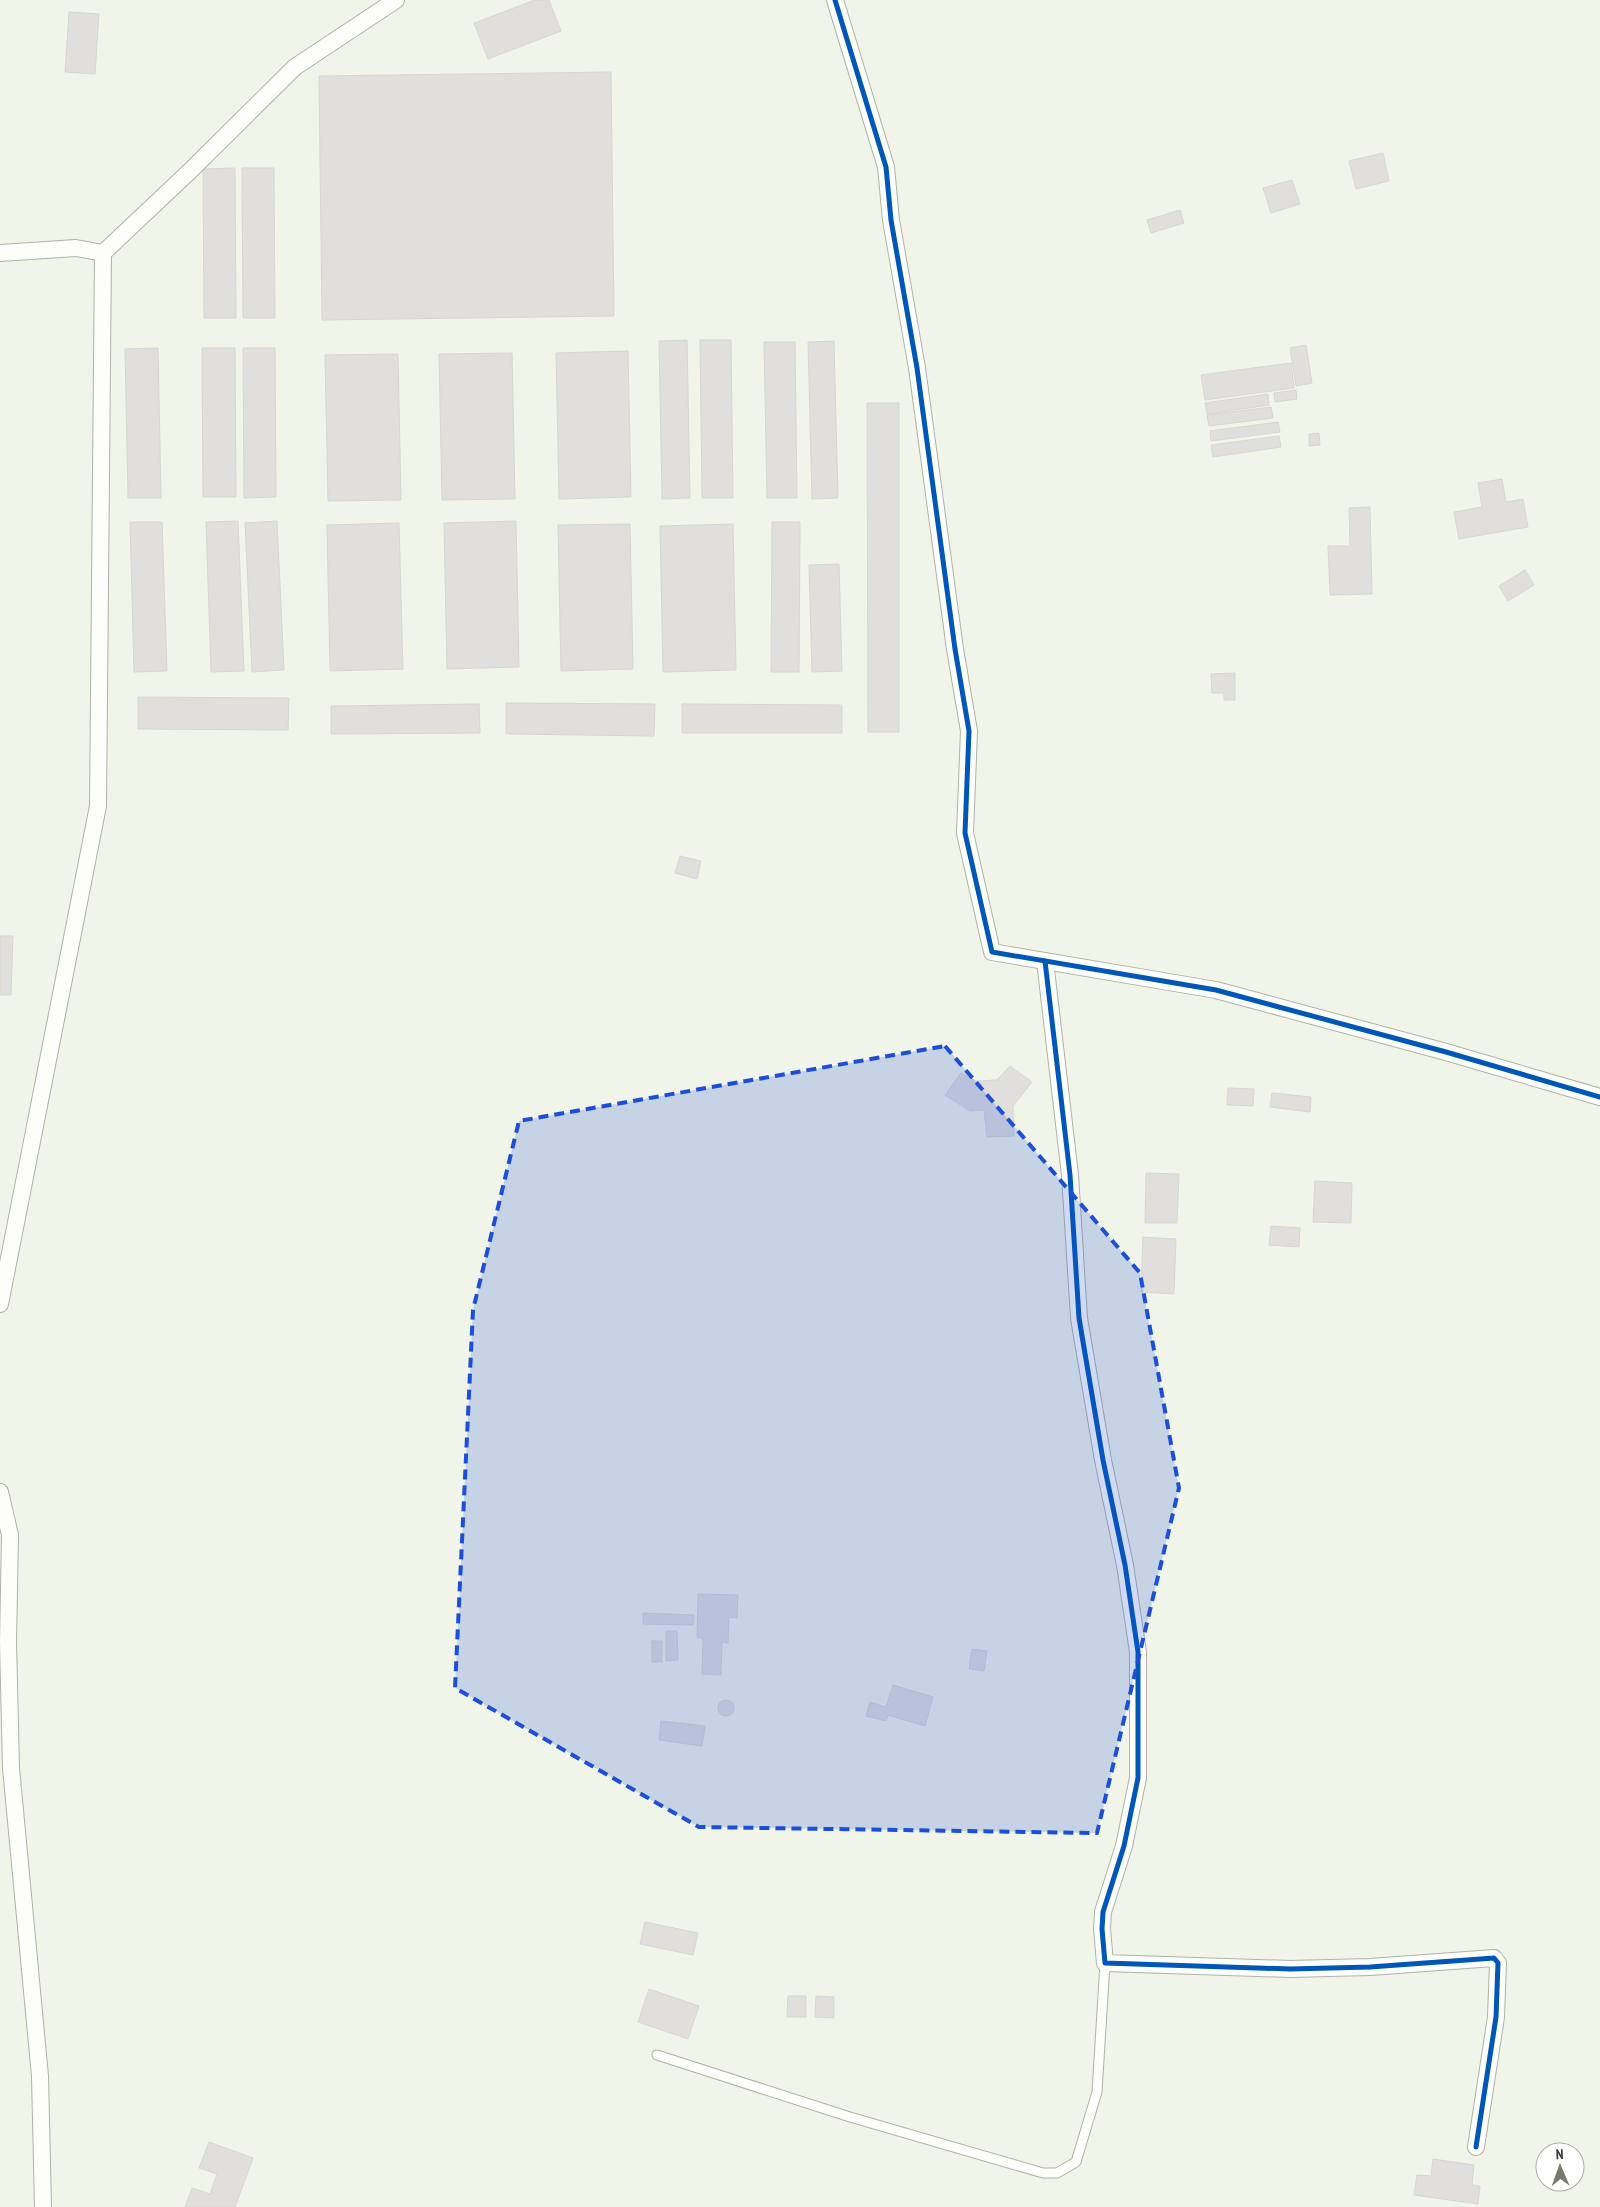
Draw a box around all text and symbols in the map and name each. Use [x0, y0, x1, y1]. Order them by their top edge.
north arrow [1535, 2142, 1585, 2192]
text: N [1555, 2145, 1564, 2163]

